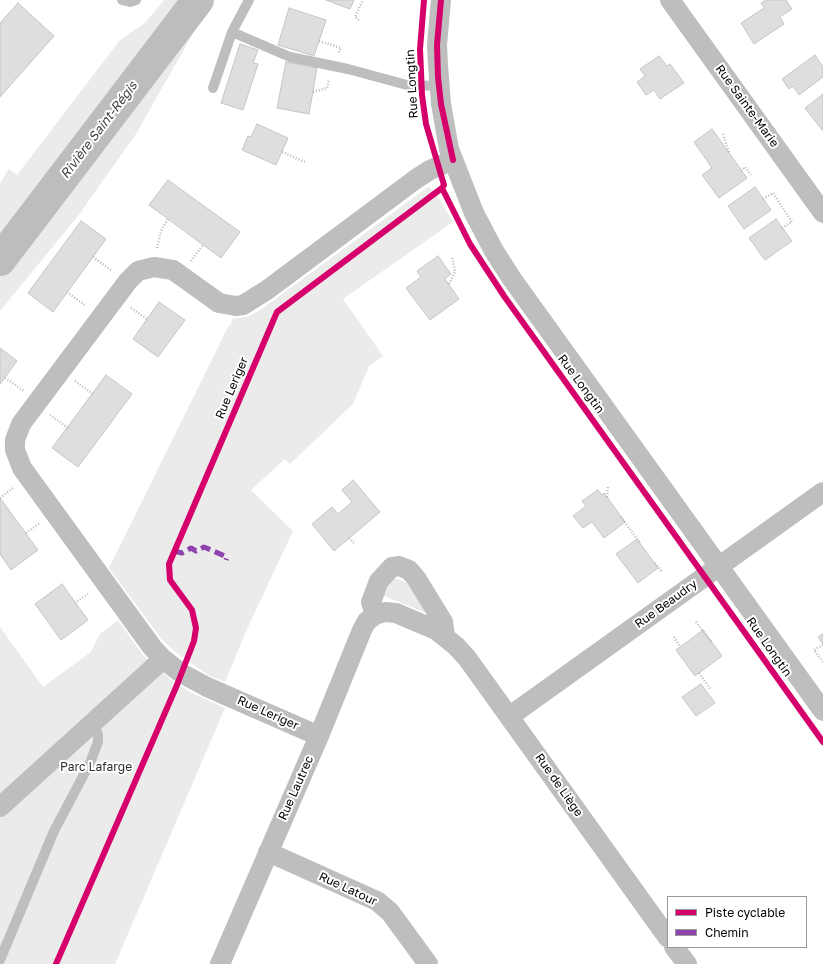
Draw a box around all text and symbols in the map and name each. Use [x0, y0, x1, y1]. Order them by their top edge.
street label: Rue Longtin [403, 49, 421, 119]
street label: Rue Sainte-Marie [712, 62, 782, 150]
water label: Rivière Saint-Régis [57, 78, 141, 182]
street label: Rue Longtin [555, 352, 607, 416]
street label: Rue Leriger [213, 355, 251, 421]
street label: Rue Beaudry [632, 577, 700, 631]
street label: Rue Longtin [743, 615, 795, 679]
street label: Rue Leriger [235, 693, 301, 733]
street label: Rue de Liège [532, 751, 586, 819]
street label: Rue Lautrec [275, 754, 317, 822]
park label: Parc Lafarge [60, 760, 132, 774]
street label: Rue Latour [317, 869, 379, 909]
legend [667, 896, 807, 948]
text: Piste cyclable [705, 905, 785, 920]
text: Chemin [705, 925, 749, 940]

